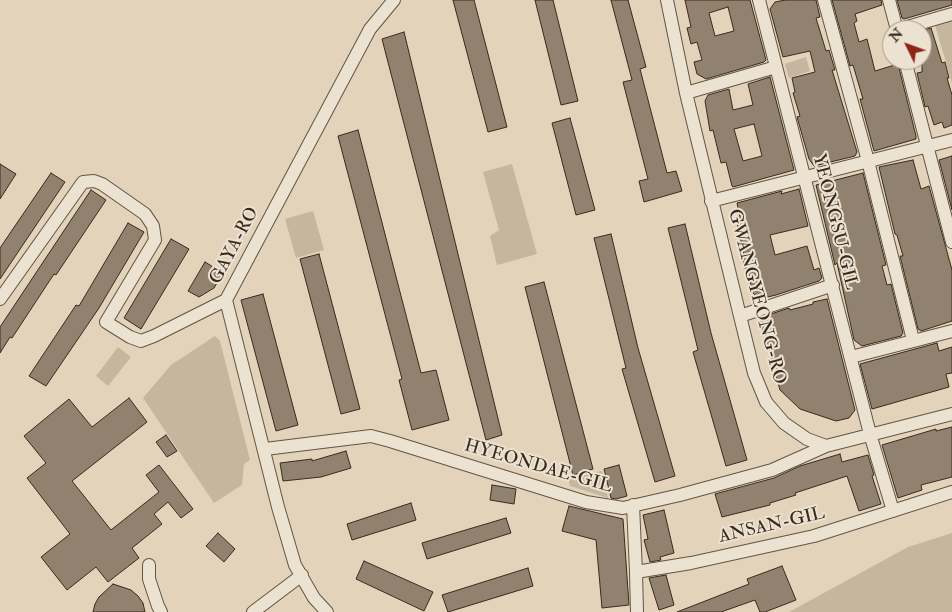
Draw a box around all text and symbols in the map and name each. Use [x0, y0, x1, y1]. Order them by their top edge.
north arrow [882, 20, 932, 70]
text: N [886, 25, 907, 46]
street label: YEONGSU-GIL [807, 152, 861, 292]
street label: GAYA-RO [206, 204, 264, 288]
street label: GWANGYEONG-RO [722, 207, 790, 387]
street label: HYEONDAE-GIL [462, 436, 614, 498]
street label: ANSAN-GIL [717, 503, 827, 549]

